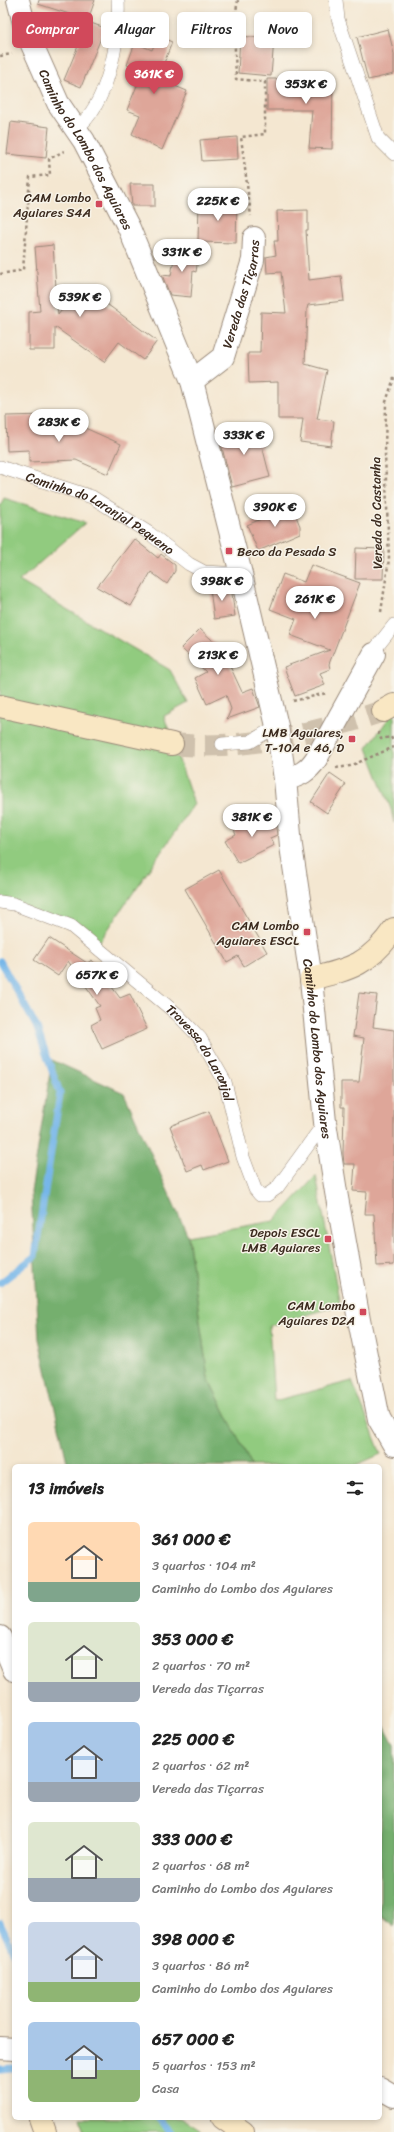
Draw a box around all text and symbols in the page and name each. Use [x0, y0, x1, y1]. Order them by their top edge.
chip: Comprar [12, 12, 93, 48]
chip: Alugar [101, 12, 169, 48]
chip: Filtros [177, 12, 246, 48]
chip: Novo [254, 12, 312, 48]
pin: 361K € [121, 61, 187, 95]
text: 361K € [134, 62, 174, 85]
street label: Caminho do Lombo dos Aguiares [32, 65, 139, 234]
pin: 353K € [273, 71, 339, 105]
text: 353K € [285, 72, 327, 95]
place label: CAM Lombo Aguiares S4A [12, 186, 91, 224]
pin: 225K € [185, 188, 251, 222]
text: 225K € [197, 189, 239, 212]
marker: CAM Lombo Aguiares S4A [94, 199, 104, 209]
street label: Vereda das Tiçarras [215, 238, 266, 351]
pin: 331K € [149, 239, 215, 273]
text: 331K € [162, 240, 202, 263]
pin: 539K € [47, 284, 113, 318]
text: 539K € [59, 285, 101, 308]
pin: 283K € [26, 409, 92, 443]
text: 283K € [38, 410, 80, 433]
pin: 333K € [211, 422, 277, 456]
text: 333K € [223, 423, 265, 446]
street label: Vereda do Castanha [364, 456, 389, 569]
street label: Caminho do Laranjal Pequeno [23, 465, 180, 561]
pin: 390K € [242, 494, 308, 528]
text: 390K € [253, 495, 297, 518]
place label: Beco da Pesada S [237, 540, 336, 563]
marker: Beco da Pesada S [224, 546, 234, 556]
pin: 398K € [189, 568, 255, 602]
text: 398K € [201, 569, 243, 592]
pin: 261K € [282, 586, 348, 620]
text: 261K € [295, 587, 335, 610]
pin: 213K € [185, 642, 251, 676]
text: 213K € [198, 643, 238, 666]
place label: LMB Aguiares, T-10A e 46, D [262, 721, 344, 759]
marker: LMB Aguiares, T-10A e 46, D [347, 734, 357, 744]
pin: 381K € [219, 804, 285, 838]
text: 381K € [232, 805, 272, 828]
place label: CAM Lombo Aguiares ESCL [216, 914, 299, 952]
marker: CAM Lombo Aguiares ESCL [302, 927, 312, 937]
street label: Caminho do Lombo dos Aguiares [296, 957, 339, 1141]
pin: 657K € [64, 962, 130, 996]
text: 657K € [76, 963, 118, 986]
street label: Travessa do Laranjal [161, 998, 240, 1104]
place label: Depois ESCL LMB Aguiares [242, 1221, 321, 1259]
marker: Depois ESCL LMB Aguiares [323, 1234, 333, 1244]
place label: CAM Lombo Aguiares D2A [277, 1294, 355, 1332]
marker: CAM Lombo Aguiares D2A [358, 1307, 368, 1317]
text: 13 imóveis [28, 1473, 104, 1503]
icon: filters [344, 1477, 366, 1499]
text: 361 000 € [152, 1524, 231, 1554]
icon: home [60, 1538, 108, 1586]
text: 3 quartos · 104 m² [152, 1554, 256, 1577]
text: Caminho do Lombo dos Aguiares [152, 1577, 333, 1600]
text: 353 000 € [152, 1624, 233, 1654]
icon: home [60, 1638, 108, 1686]
text: 2 quartos · 70 m² [152, 1654, 250, 1677]
text: Vereda das Tiçarras [152, 1677, 264, 1700]
text: 225 000 € [152, 1724, 234, 1754]
icon: home [60, 1738, 108, 1786]
text: 2 quartos · 62 m² [152, 1754, 249, 1777]
text: Vereda das Tiçarras [152, 1777, 264, 1800]
text: 333 000 € [152, 1824, 232, 1854]
icon: home [60, 1838, 108, 1886]
text: 2 quartos · 68 m² [152, 1854, 250, 1877]
text: Caminho do Lombo dos Aguiares [152, 1877, 333, 1900]
text: 398 000 € [152, 1924, 234, 1954]
icon: home [60, 1938, 108, 1986]
text: 3 quartos · 86 m² [152, 1954, 249, 1977]
text: Caminho do Lombo dos Aguiares [152, 1977, 333, 2000]
text: 657 000 € [152, 2024, 234, 2054]
icon: home [60, 2038, 108, 2086]
text: 5 quartos · 153 m² [152, 2054, 256, 2077]
text: Casa [152, 2077, 179, 2100]

